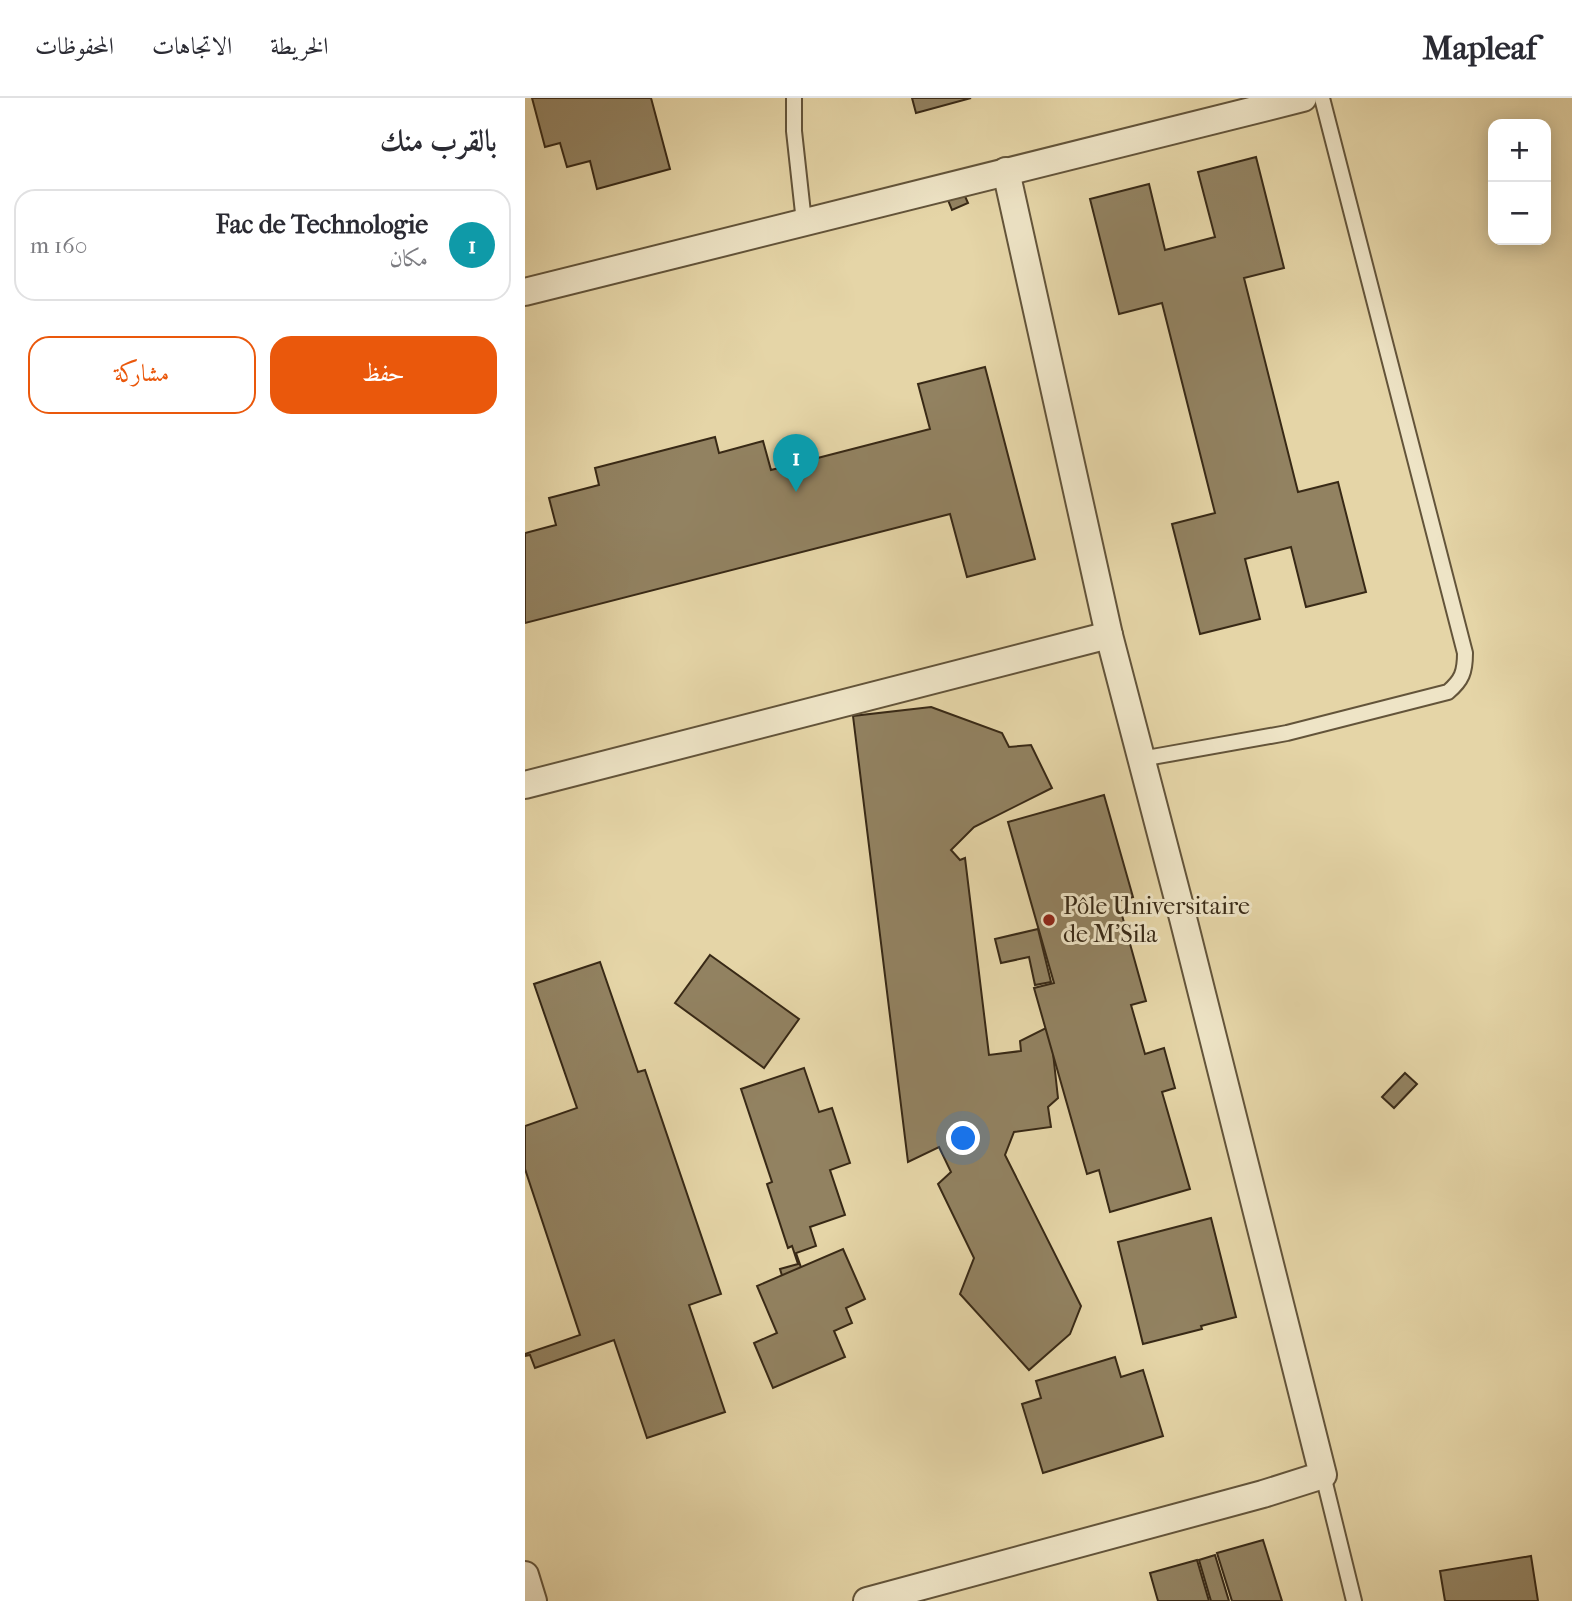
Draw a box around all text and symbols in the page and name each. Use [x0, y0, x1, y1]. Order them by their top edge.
text: Mapleaf [1423, 29, 1537, 68]
text: المحفوظات [35, 32, 114, 60]
text: الاتجاهات [152, 32, 232, 60]
text: الخريطة [270, 32, 329, 60]
map controls [1488, 119, 1551, 245]
button: + [1488, 119, 1551, 182]
text: بالقرب منك [380, 124, 497, 159]
button: − [1488, 182, 1551, 245]
text: Fac de Technologie [216, 209, 428, 240]
text: 160 m [30, 232, 87, 259]
text: 1 [468, 232, 476, 259]
text: مكان [389, 245, 428, 272]
button: مشاركة [28, 336, 256, 414]
button: حفظ [270, 336, 497, 414]
pin: 1 [773, 434, 819, 492]
place label: Pôle Universitaire de M'Sila [1063, 892, 1250, 948]
marker: Pôle Universitaire de M'Sila [1041, 912, 1057, 928]
your location [946, 1121, 980, 1155]

